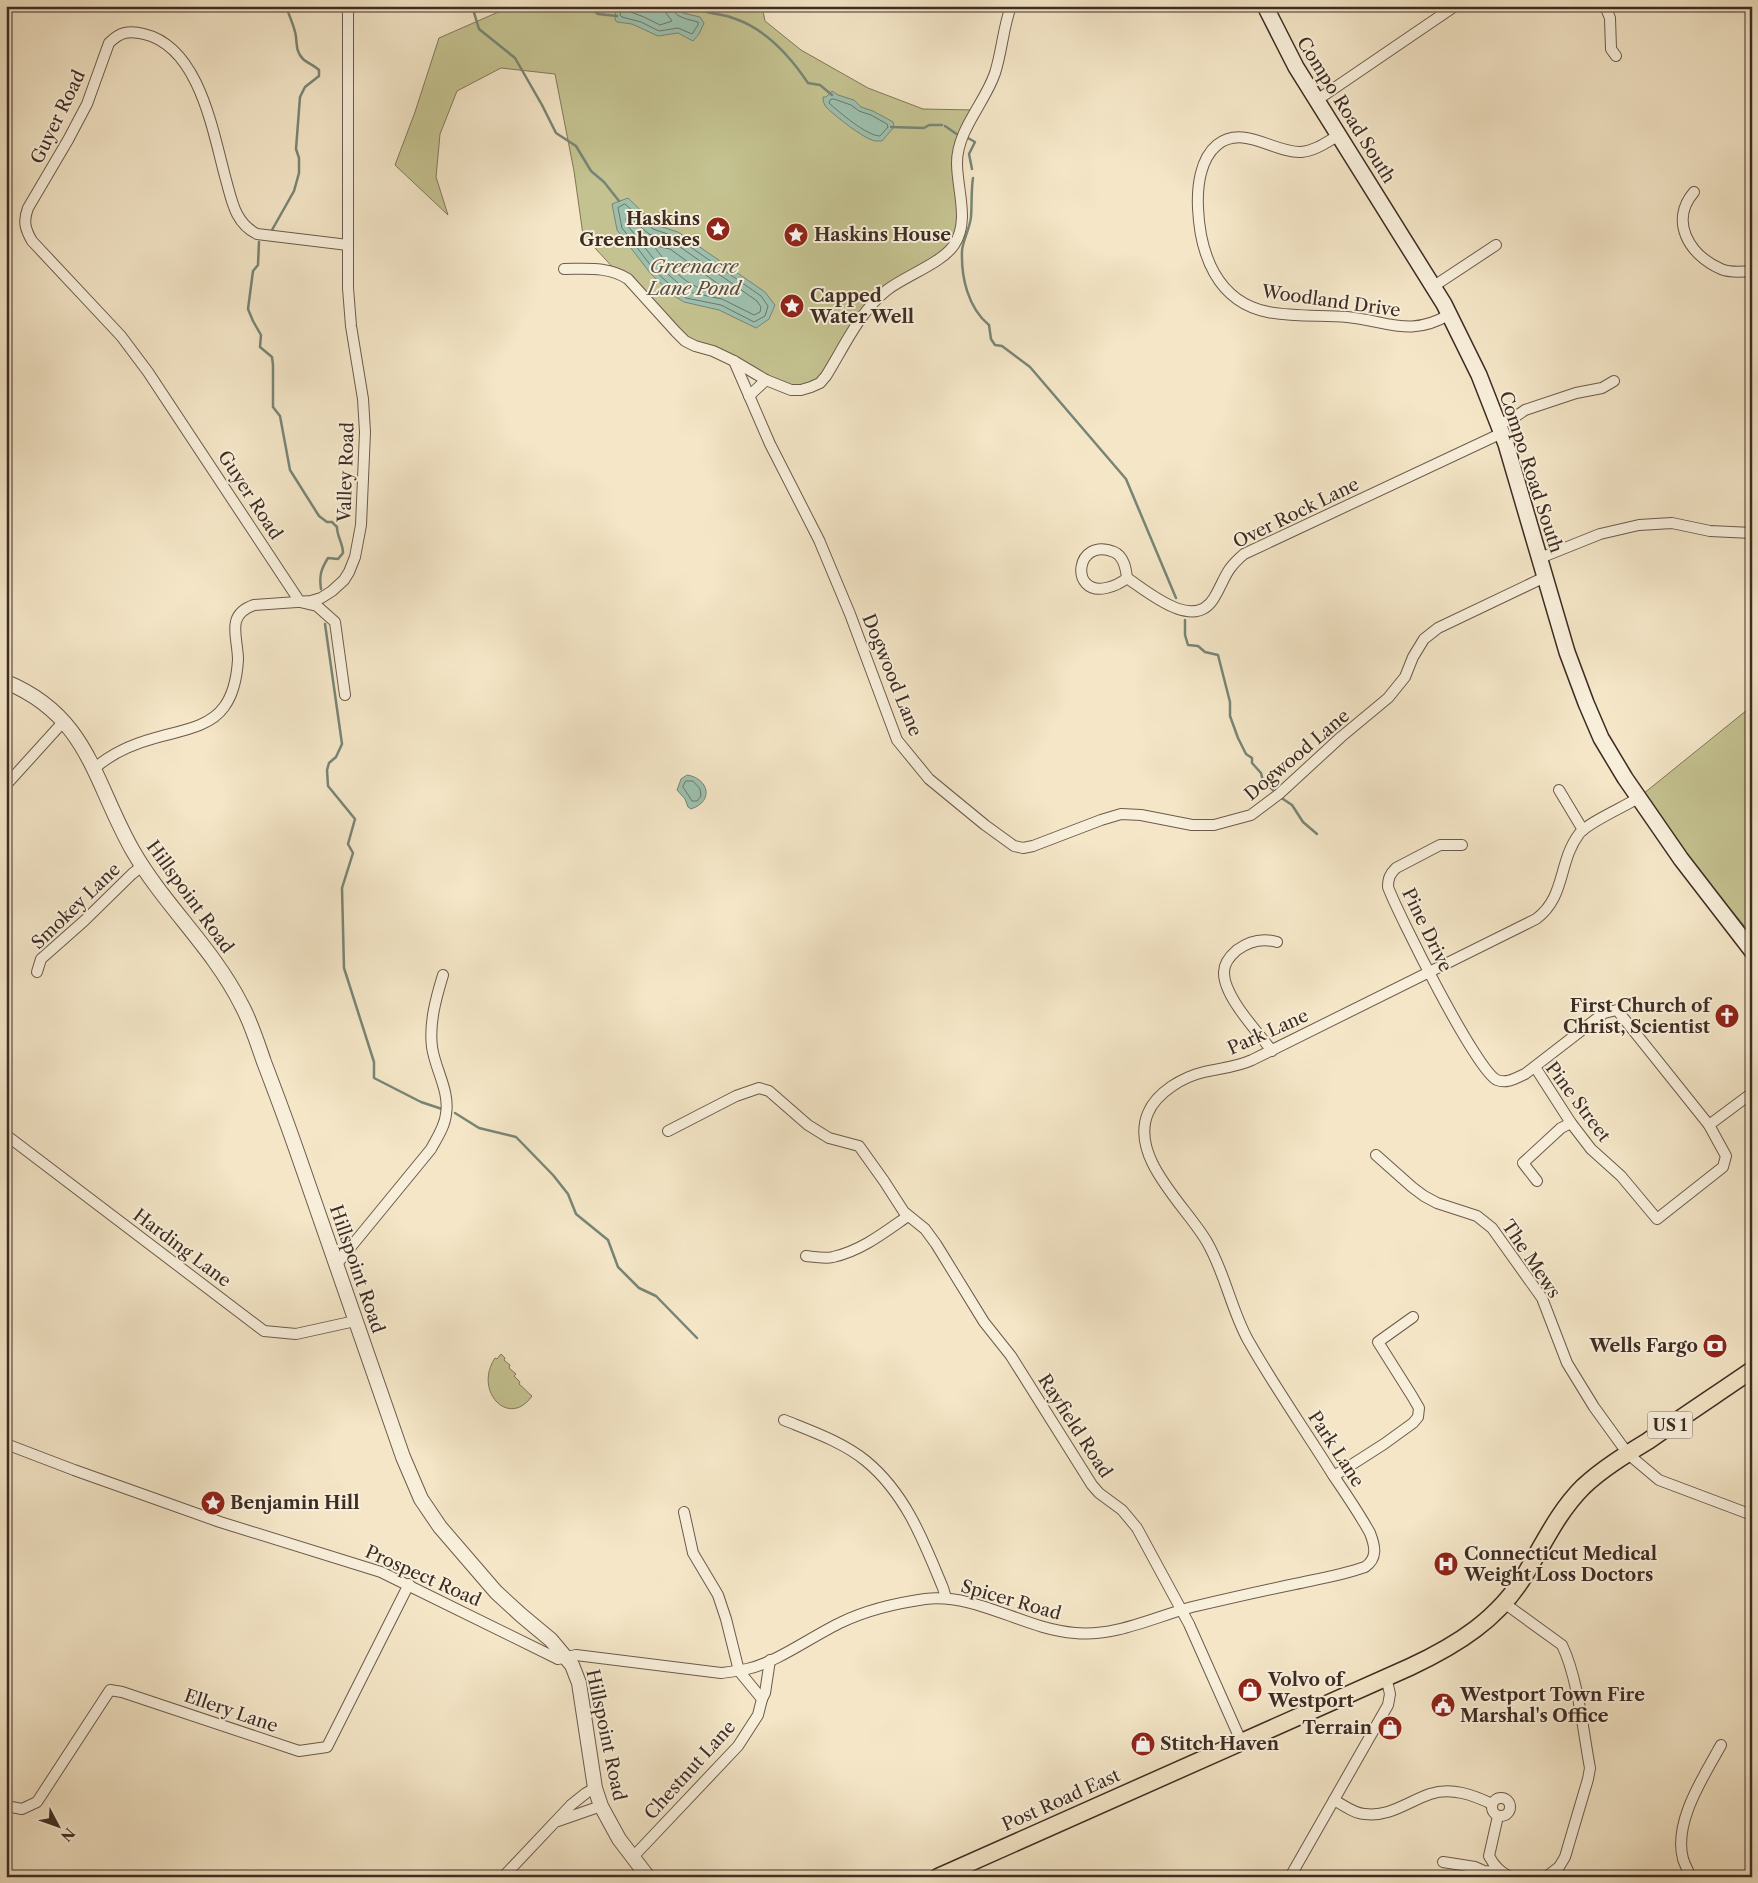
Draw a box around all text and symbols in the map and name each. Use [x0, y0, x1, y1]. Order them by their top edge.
street label: Compo Road South [1292, 33, 1400, 187]
street label: Guyer Road [26, 67, 90, 167]
place label: Haskins Greenhouses [579, 208, 700, 251]
place icon: Haskins Greenhouses [705, 216, 731, 242]
place icon: Haskins House [783, 222, 809, 248]
place label: Haskins House [814, 224, 951, 246]
water label: Greenacre Lane Pond [645, 255, 742, 300]
street label: Woodland Drive [1259, 280, 1402, 322]
place label: Capped Water Well [809, 285, 914, 328]
place icon: Capped Water Well [779, 293, 805, 319]
street label: Compo Road South [1495, 388, 1567, 556]
street label: Valley Road [333, 422, 359, 523]
street label: Guyer Road [213, 446, 287, 544]
street label: Over Rock Lane [1229, 473, 1363, 553]
street label: Dogwood Lane [857, 611, 927, 739]
street label: Dogwood Lane [1240, 705, 1354, 805]
street label: Hillspoint Road [142, 836, 238, 958]
street label: Smokey Lane [27, 858, 125, 954]
street label: Pine Drive [1397, 885, 1457, 975]
place label: First Church of Christ, Scientist [1563, 995, 1712, 1038]
church icon: First Church of Christ, Scientist [1714, 1003, 1740, 1029]
street label: Park Lane [1224, 1004, 1312, 1060]
street label: Pine Street [1541, 1058, 1616, 1147]
street label: Hillspoint Road [325, 1202, 389, 1336]
street label: Harding Lane [129, 1204, 235, 1292]
street label: The Mews [1497, 1216, 1565, 1302]
bank icon: Wells Fargo [1702, 1333, 1728, 1359]
place label: Wells Fargo [1588, 1335, 1698, 1357]
street label: Rayfield Road [1033, 1370, 1117, 1482]
street label: Park Lane [1303, 1407, 1369, 1491]
road number: US 1 [1648, 1412, 1692, 1438]
place icon: Benjamin Hill [200, 1490, 226, 1516]
place label: Benjamin Hill [230, 1492, 360, 1514]
street label: Prospect Road [362, 1541, 484, 1611]
place label: Connecticut Medical Weight Loss Doctors [1463, 1543, 1657, 1586]
hospital icon: Connecticut Medical Weight Loss Doctors [1433, 1551, 1459, 1577]
street label: Spicer Road [958, 1575, 1064, 1625]
street label: Hillspoint Road [581, 1667, 631, 1803]
place label: Volvo of Westport [1267, 1669, 1354, 1712]
shop icon: Volvo of Westport [1237, 1677, 1263, 1703]
place label: Westport Town Fire Marshal's Office [1459, 1684, 1645, 1727]
street label: Ellery Lane [181, 1685, 281, 1737]
public building icon: Westport Town Fire Marshal's Office [1430, 1692, 1456, 1718]
shop icon: Terrain [1377, 1715, 1403, 1741]
street label: Chestnut Lane [640, 1716, 740, 1824]
place label: Terrain [1302, 1717, 1373, 1739]
shop icon: Stitch Haven [1130, 1731, 1156, 1757]
place label: Stitch Haven [1160, 1733, 1280, 1755]
street label: Post Road East [999, 1764, 1124, 1836]
north arrow [32, 1800, 82, 1850]
text: N [57, 1824, 79, 1845]

